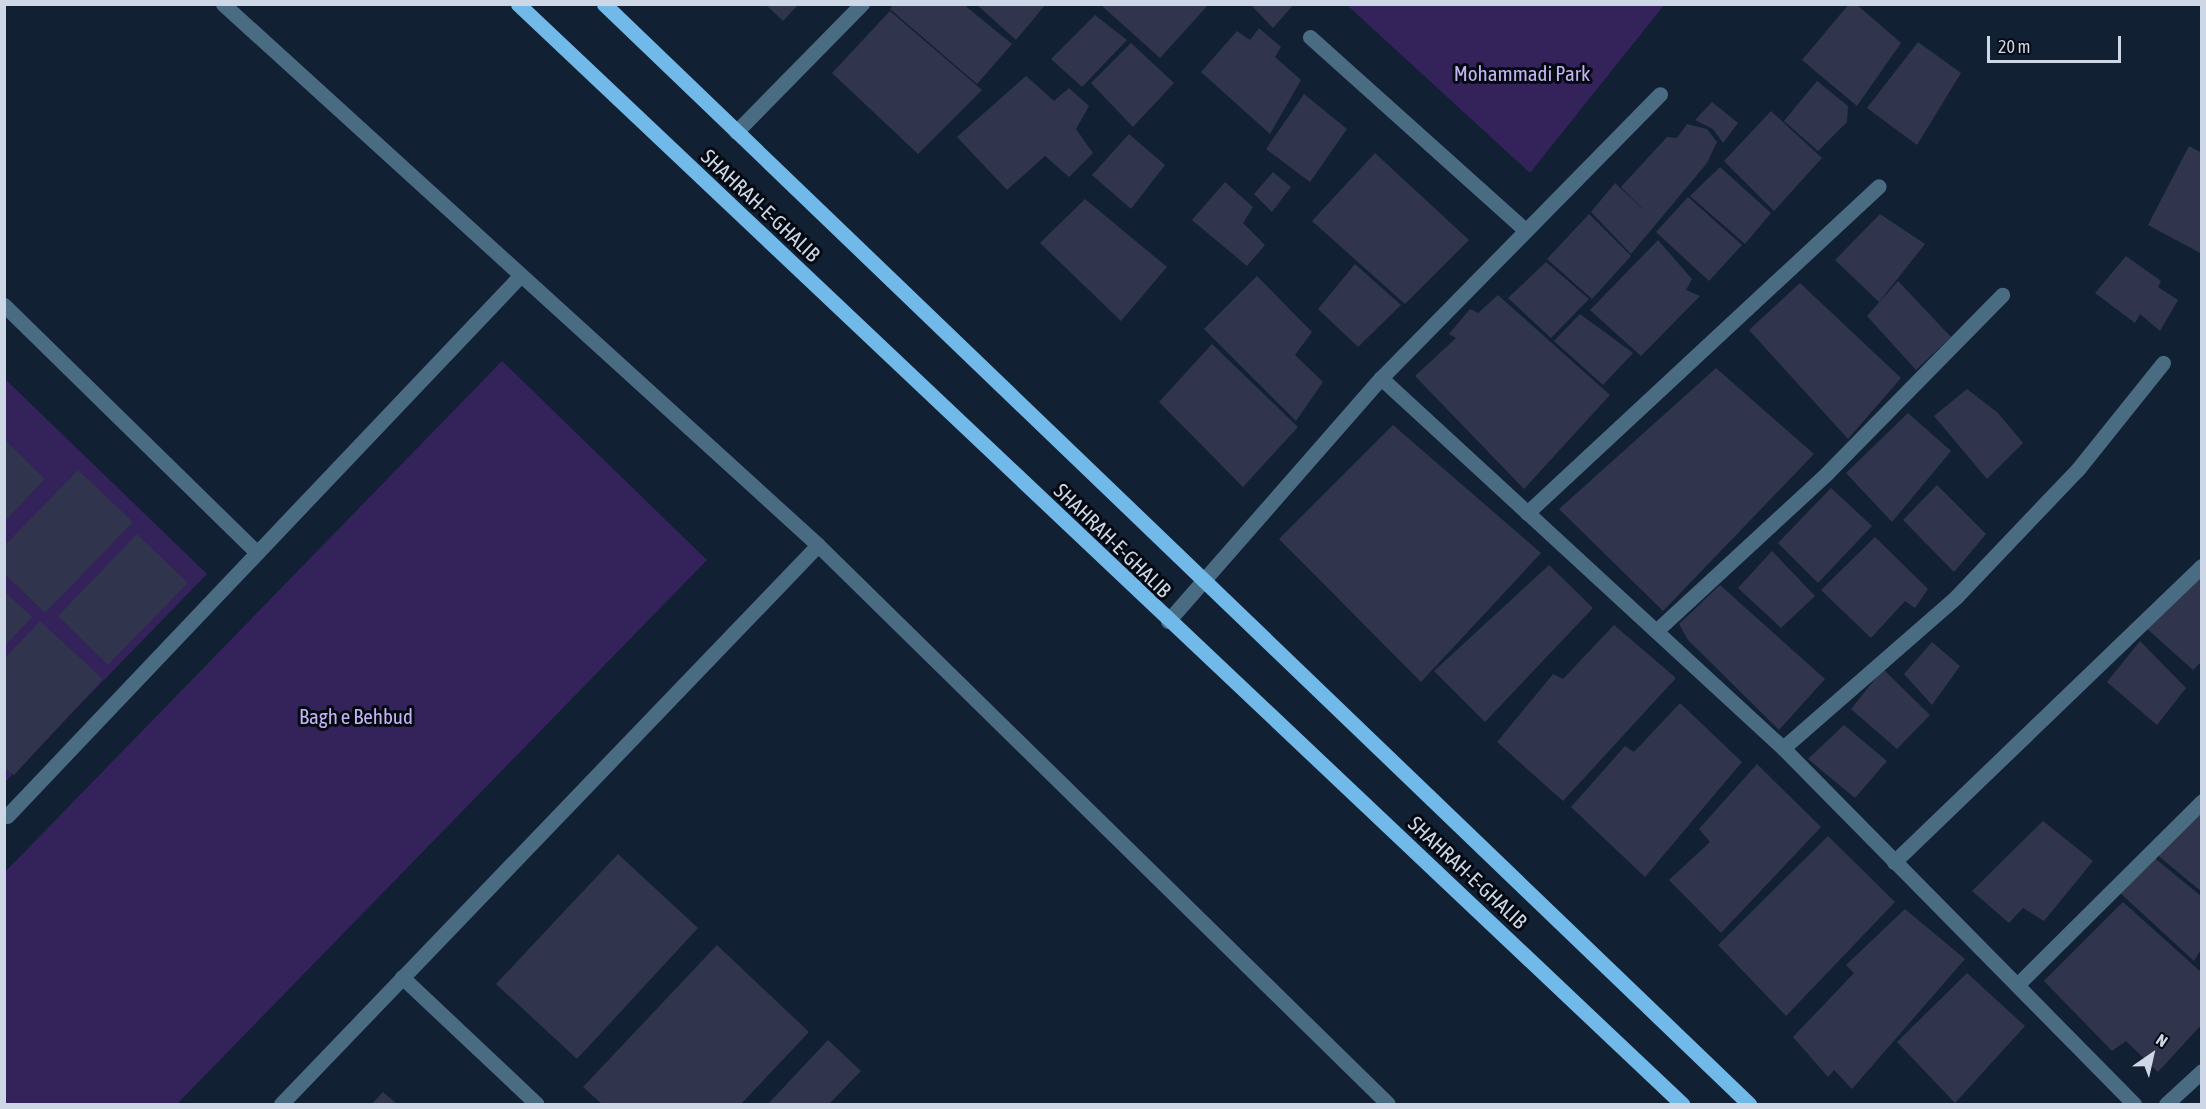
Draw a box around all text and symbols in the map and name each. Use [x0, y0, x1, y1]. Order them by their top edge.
scale bar [1990, 24, 2124, 62]
text: 20 m [1998, 36, 2030, 57]
park label: Mohammadi Park [1454, 60, 1590, 86]
street label: SHAHRAH-E-GHALIB [696, 144, 826, 266]
street label: SHAHRAH-E-GHALIB [1049, 478, 1177, 602]
park label: Bagh e Behbud [299, 703, 413, 729]
street label: SHAHRAH-E-GHALIB [1403, 811, 1533, 933]
north arrow [2122, 1025, 2182, 1085]
text: N [2153, 1030, 2171, 1050]

